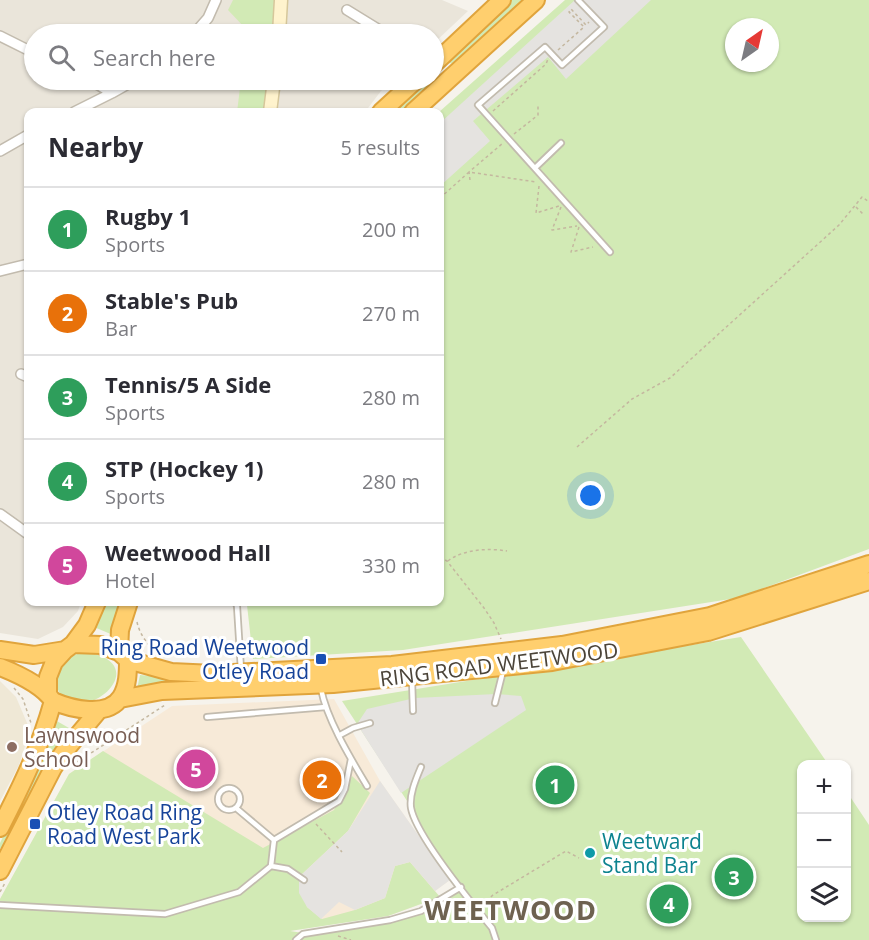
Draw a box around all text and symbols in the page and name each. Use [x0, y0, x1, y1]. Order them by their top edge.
north arrow [725, 18, 779, 72]
search box [24, 24, 444, 90]
icon: search [45, 41, 78, 74]
text: Search here [93, 42, 216, 72]
text: Nearby [48, 129, 143, 165]
text: 5 results [340, 134, 420, 161]
text: Rugby 1 [105, 201, 191, 231]
text: 1 [62, 216, 73, 243]
text: 200 m [362, 216, 420, 243]
text: Sports [105, 231, 165, 258]
text: Stable's Pub [105, 285, 238, 315]
text: 2 [62, 300, 73, 327]
text: 270 m [362, 300, 420, 327]
text: Bar [105, 315, 137, 342]
text: Tennis/5 A Side [105, 369, 271, 399]
text: 3 [62, 384, 73, 411]
text: 280 m [362, 384, 420, 411]
text: Sports [105, 399, 165, 426]
text: STP (Hockey 1) [105, 453, 264, 483]
text: 4 [62, 468, 73, 495]
text: 280 m [362, 468, 420, 495]
your location [576, 481, 605, 510]
text: Sports [105, 483, 165, 510]
text: Weetwood Hall [105, 537, 271, 567]
text: 5 [62, 552, 73, 579]
text: 330 m [362, 552, 420, 579]
text: Hotel [105, 567, 155, 594]
place label: Ring Road Weetwood Otley Road [101, 633, 309, 685]
street label: RING ROAD WEETWOOD [378, 635, 620, 693]
marker: Ring Road Weetwood Otley Road [314, 652, 328, 666]
place label: Lawnswood School [24, 721, 140, 773]
marker: Lawnswood School [5, 740, 19, 754]
pin: 5 [176, 746, 216, 792]
pin: 2 [302, 758, 342, 802]
map controls [797, 760, 851, 922]
button: + [797, 760, 851, 814]
pin: 1 [536, 762, 574, 808]
place label: Otley Road Ring Road West Park [47, 798, 202, 850]
button: − [797, 814, 851, 868]
marker: Otley Road Ring Road West Park [28, 817, 42, 831]
place label: Weetward Stand Bar [602, 827, 702, 879]
marker: Weetward Stand Bar [583, 846, 597, 860]
pin: 3 [714, 854, 754, 900]
button: layers [797, 868, 851, 922]
pin: 4 [650, 882, 688, 926]
district label: WEETWOOD [424, 891, 598, 928]

